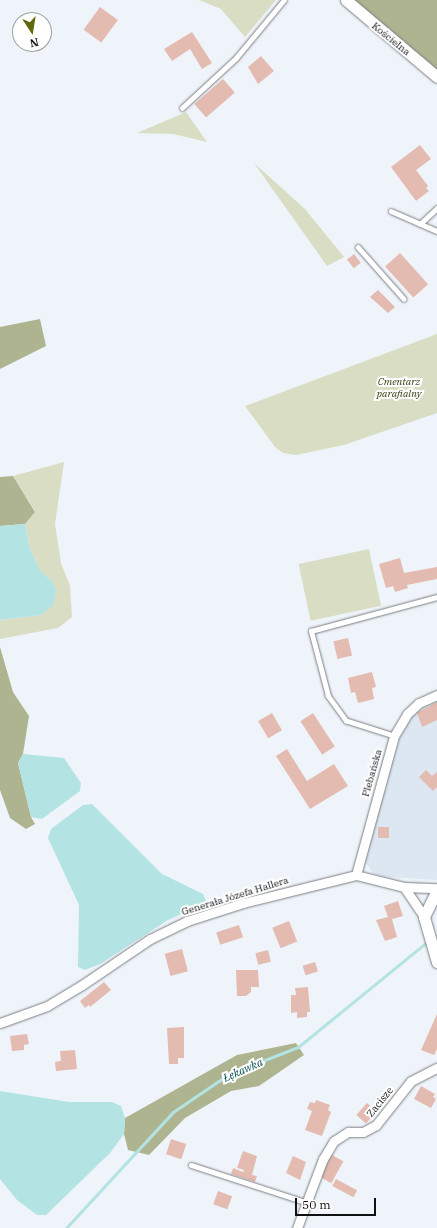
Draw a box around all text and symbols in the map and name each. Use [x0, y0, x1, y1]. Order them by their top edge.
north arrow [12, 12, 52, 52]
street label: Kościelna [369, 20, 413, 58]
text: N [29, 35, 40, 51]
park label: Cmentarz parafialny [377, 375, 421, 398]
street label: Plebańska [360, 748, 384, 798]
street label: Generała Józefa Hallera [180, 874, 290, 918]
water label: Łękawka [221, 1055, 265, 1085]
street label: Zacisze [364, 1085, 396, 1119]
scale bar [297, 1190, 378, 1216]
text: 50 m [302, 1197, 331, 1212]

